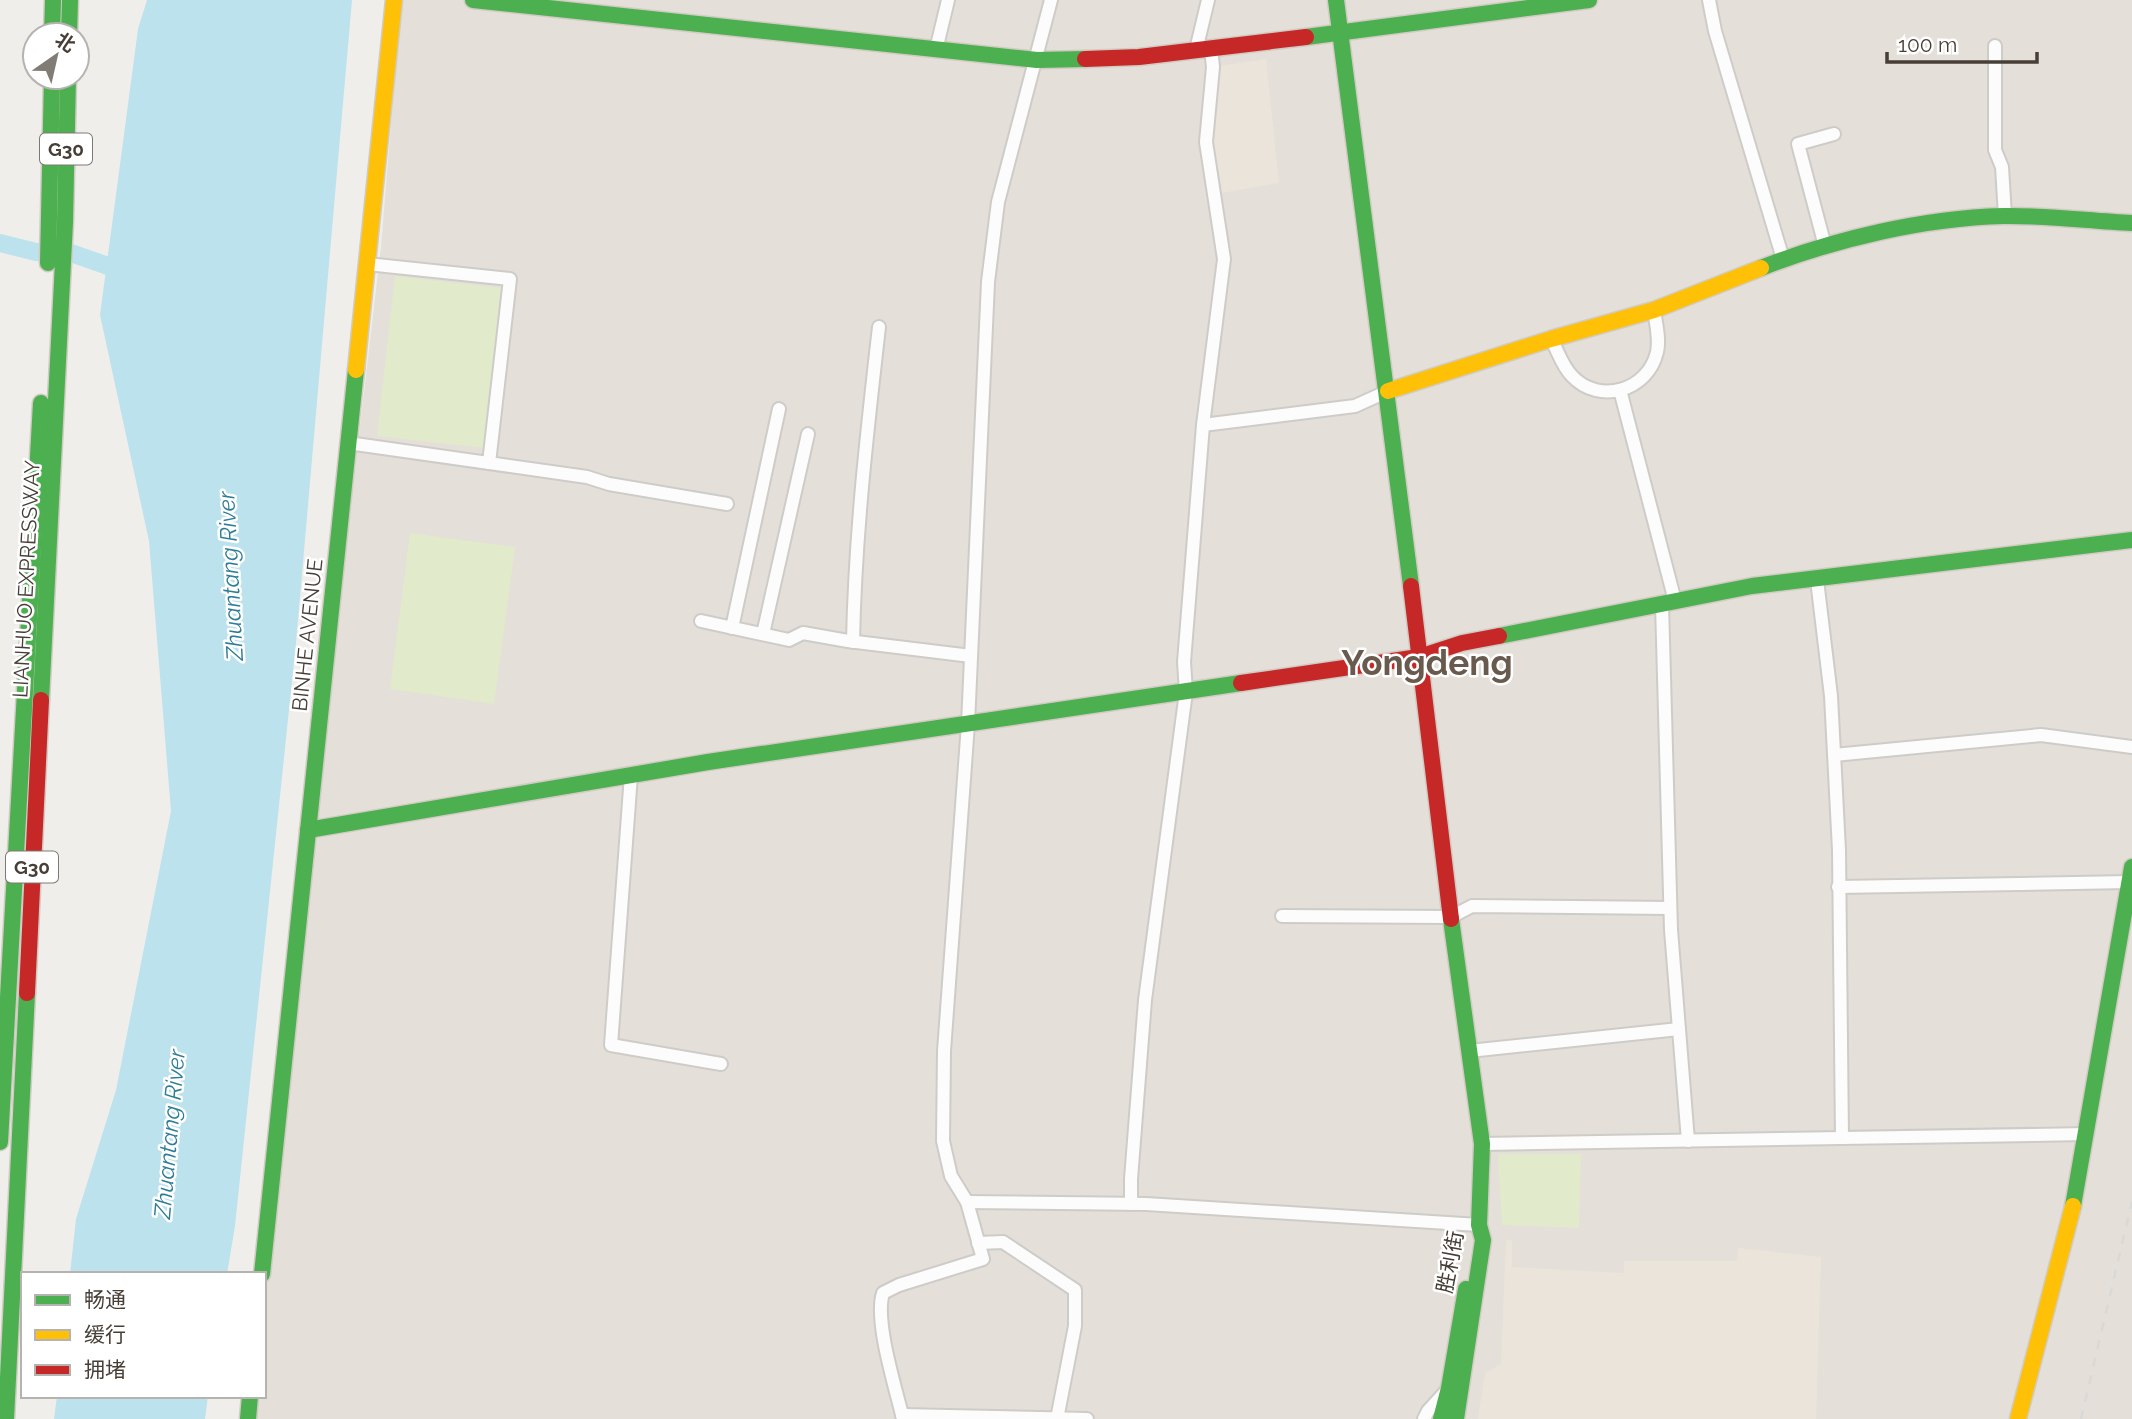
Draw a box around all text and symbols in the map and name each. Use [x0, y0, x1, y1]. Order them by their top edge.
north arrow [21, 21, 91, 91]
scale bar [1887, 21, 2038, 65]
text: 北 [51, 27, 80, 56]
text: 100 m [1898, 32, 1957, 57]
road number: G30 [40, 134, 92, 164]
street label: LIANHUO EXPRESSWAY [7, 459, 45, 698]
water label: Zhuantang River [212, 489, 248, 662]
street label: BINHE AVENUE [287, 557, 327, 713]
district label: Yongdeng [1341, 642, 1513, 683]
road number: G30 [6, 852, 58, 882]
water label: Zhuantang River [148, 1047, 190, 1221]
street label: 胜利街 [1432, 1229, 1468, 1295]
legend [21, 1272, 266, 1398]
text: 畅通 [84, 1287, 126, 1312]
text: 缓行 [84, 1322, 126, 1347]
text: 拥堵 [84, 1357, 126, 1382]

